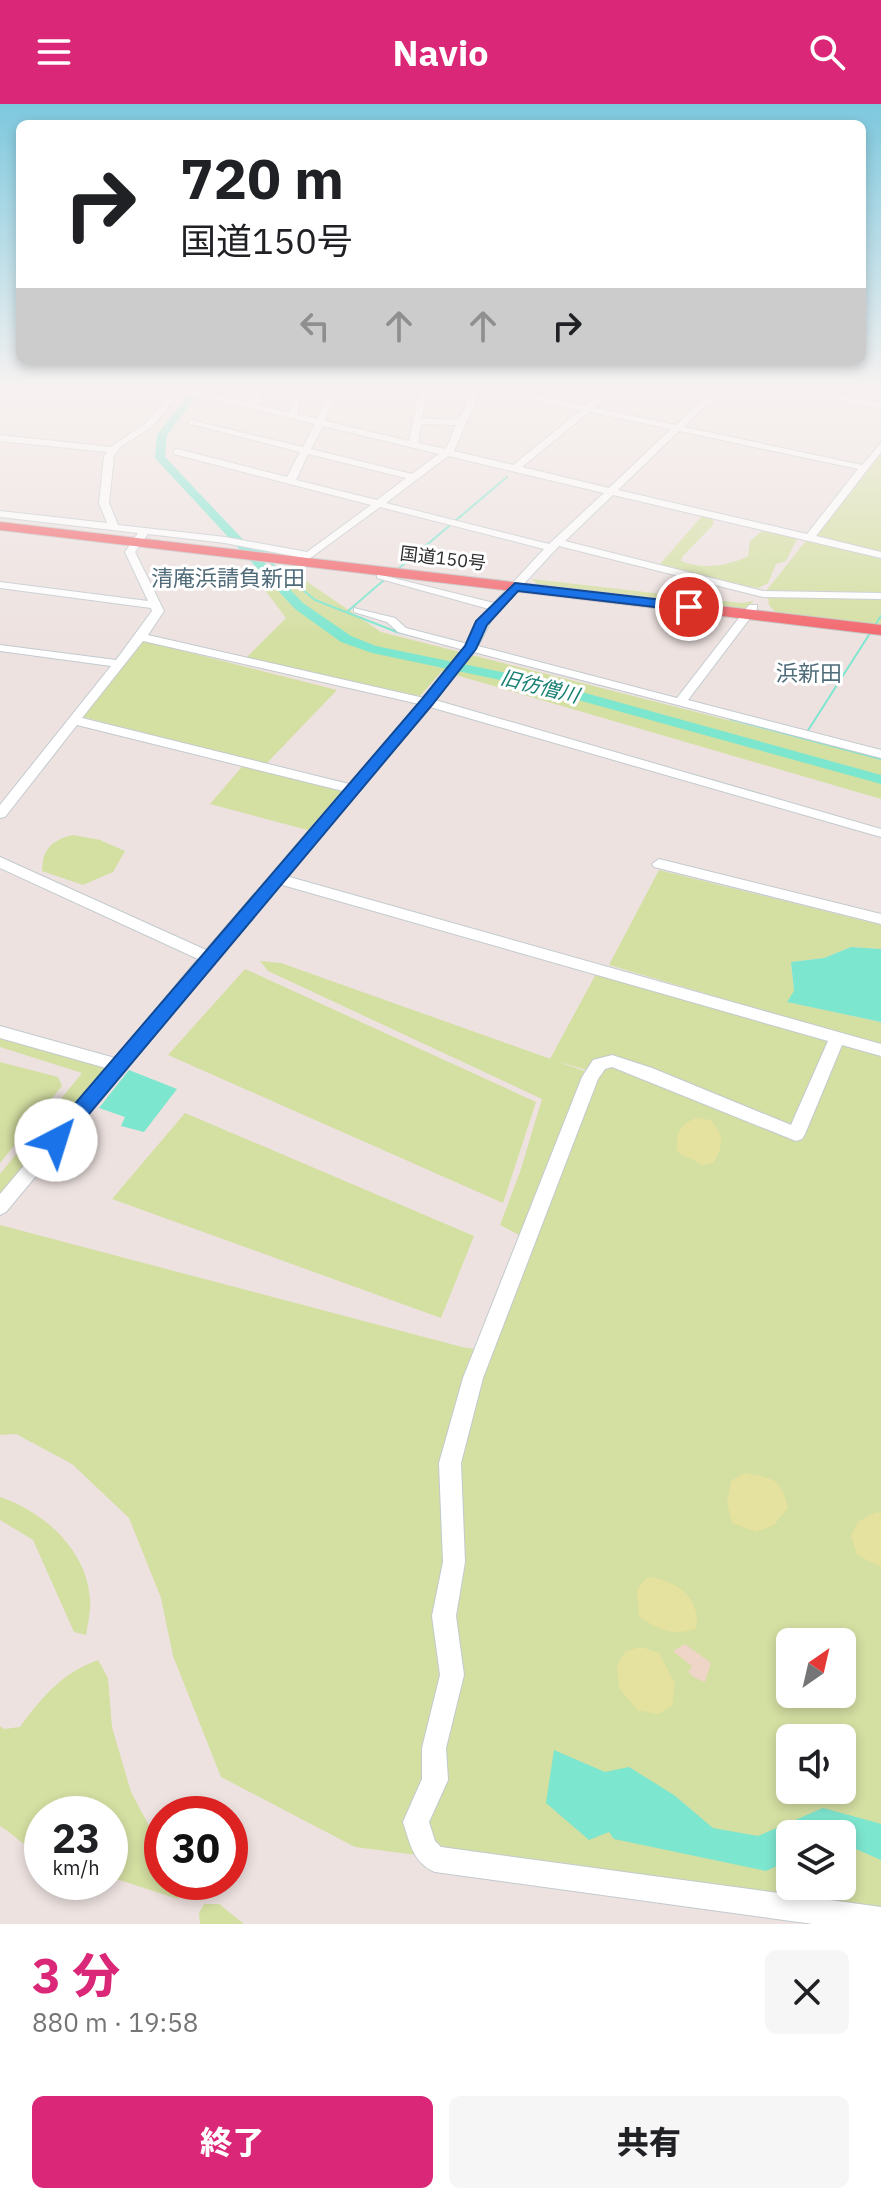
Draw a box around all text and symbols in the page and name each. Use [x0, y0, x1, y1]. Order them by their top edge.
text: Navio [392, 29, 489, 76]
icon: menu [32, 30, 76, 74]
icon: search [805, 30, 849, 74]
text: 720 m [180, 142, 344, 214]
icon: right [48, 152, 152, 256]
text: 国道150号 [180, 217, 353, 264]
icon: left [293, 304, 337, 348]
icon: ahead [377, 304, 421, 348]
icon: ahead [461, 304, 505, 348]
icon: right [545, 304, 589, 348]
street label: 国道150号 [399, 541, 487, 575]
district label: 清庵浜請負新田 [151, 563, 305, 592]
pin [655, 573, 723, 641]
icon: arrive [667, 585, 711, 629]
district label: 浜新田 [776, 658, 842, 687]
water label: 旧彷僧川 [498, 663, 584, 709]
position arrow [14, 1098, 98, 1182]
north arrow [776, 1628, 856, 1708]
map controls [776, 1628, 856, 1900]
button: sound [776, 1724, 856, 1804]
speed limit sign: 30 [144, 1796, 248, 1900]
text: 23 [52, 1812, 100, 1864]
button: layers [776, 1820, 856, 1900]
text: km/h [52, 1854, 100, 1881]
text: 3 分 [32, 1944, 120, 2006]
button: close [765, 1950, 849, 2034]
text: 880 m · 19:58 [32, 2005, 198, 2039]
button: 終了 [32, 2096, 433, 2188]
button: 共有 [449, 2096, 849, 2188]

